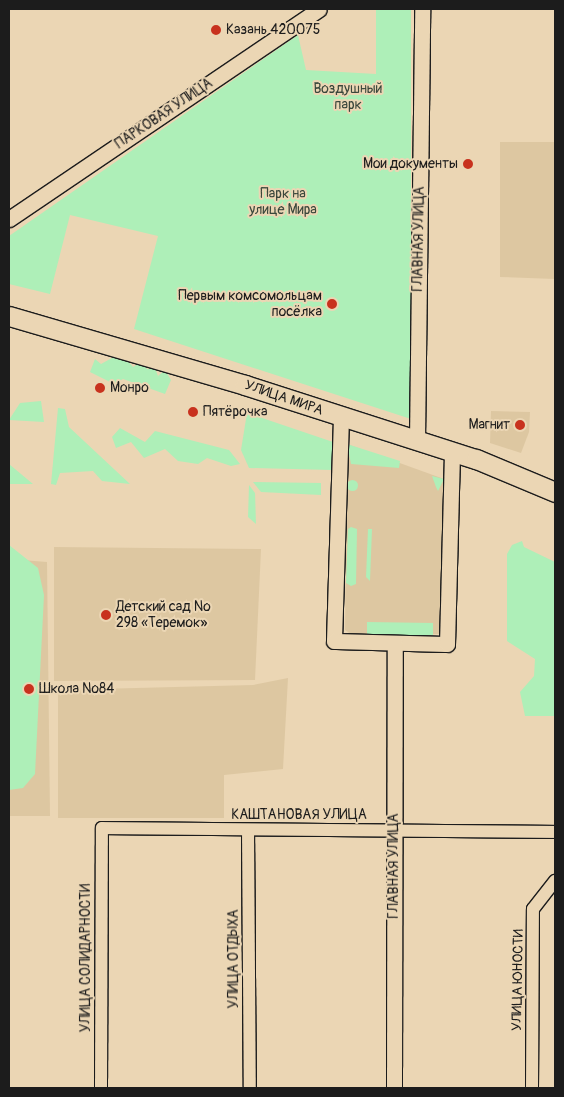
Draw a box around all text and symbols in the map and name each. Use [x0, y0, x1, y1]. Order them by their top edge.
place label: Казань 420075 [226, 22, 320, 38]
marker: Казань 420075 [210, 24, 222, 36]
street label: ПАРКОВАЯ УЛИЦА [112, 75, 216, 153]
park label: Воздушный парк [313, 81, 383, 114]
place label: Мои документы [363, 156, 458, 172]
marker: Мои документы [462, 158, 474, 170]
park label: Парк на улице Мира [249, 186, 317, 218]
street label: ГЛАВНАЯ УЛИЦА [410, 186, 428, 292]
place label: Первым комсомольцам посёлка [178, 288, 322, 321]
marker: Первым комсомольцам посёлка [326, 298, 338, 310]
street label: УЛИЦА МИРА [243, 377, 325, 419]
place label: Монро [110, 380, 149, 396]
marker: Монро [94, 382, 106, 394]
place label: Пятёрочка [203, 404, 267, 420]
marker: Пятёрочка [187, 406, 199, 418]
place label: Магнит [468, 417, 510, 433]
marker: Магнит [514, 419, 526, 431]
place label: Детский сад № 298 «Теремок» [116, 599, 211, 632]
marker: Детский сад № 298 «Теремок» [100, 609, 112, 621]
place label: Школа №84 [39, 681, 114, 697]
marker: Школа №84 [23, 683, 35, 695]
street label: КАШТАНОВАЯ УЛИЦА [231, 807, 367, 823]
street label: ГЛАВНАЯ УЛИЦА [386, 813, 402, 919]
street label: УЛИЦА СОЛИДАРНОСТИ [78, 884, 94, 1032]
street label: УЛИЦА ОТДЫХА [226, 909, 242, 1009]
street label: УЛИЦА ЮНОСТИ [509, 929, 527, 1031]

